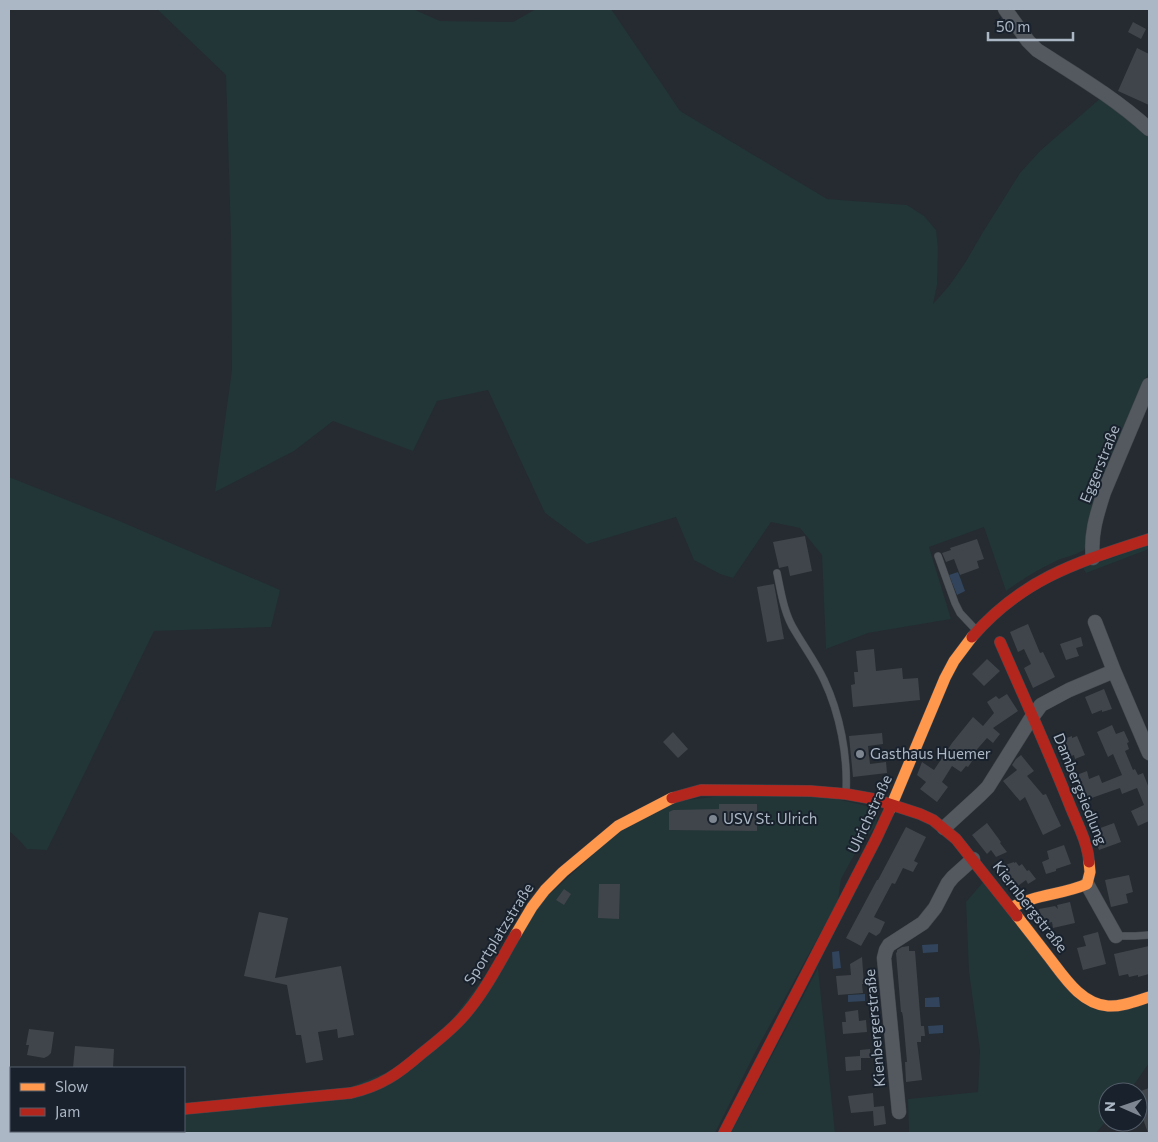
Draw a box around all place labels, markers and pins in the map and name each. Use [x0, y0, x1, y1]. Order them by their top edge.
place label: Gasthaus Huemer [870, 744, 991, 762]
marker: Gasthaus Huemer [854, 748, 866, 760]
place label: USV St. Ulrich [723, 809, 817, 827]
marker: USV St. Ulrich [707, 813, 719, 825]

